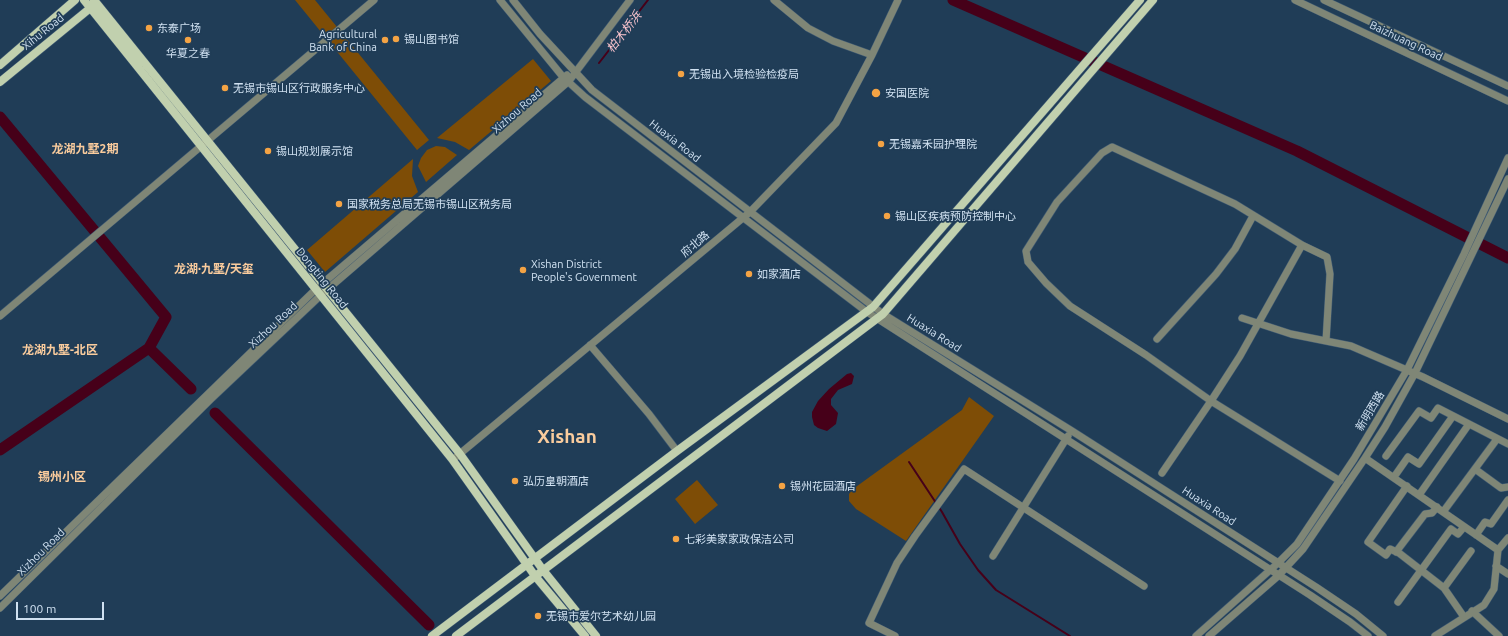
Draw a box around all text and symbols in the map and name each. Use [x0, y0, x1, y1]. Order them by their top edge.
water label: 柏木桥浜 [604, 9, 644, 55]
street label: Xihu Road [19, 11, 67, 53]
street label: Baizhuang Road [1367, 18, 1445, 64]
place label: 东泰广场 [157, 21, 201, 35]
marker: 东泰广场 [144, 23, 154, 33]
place label: Agricultural Bank of China [309, 27, 377, 53]
place label: 锡山图书馆 [404, 32, 459, 46]
marker: 锡山图书馆 [391, 34, 401, 44]
marker: 华夏之春 [183, 35, 193, 45]
marker: Agricultural Bank of China [380, 35, 390, 45]
place label: 华夏之春 [166, 46, 210, 60]
place label: 无锡出入境检验检疫局 [689, 67, 799, 81]
marker: 无锡出入境检验检疫局 [676, 69, 686, 79]
place label: 无锡市锡山区行政服务中心 [233, 81, 365, 95]
marker: 无锡市锡山区行政服务中心 [220, 83, 230, 93]
street label: Xizhou Road [490, 86, 544, 136]
place label: 安国医院 [885, 86, 929, 100]
marker: 安国医院 [870, 87, 882, 99]
street label: Huaxia Road [647, 117, 703, 165]
place label: 无锡嘉禾园护理院 [889, 137, 977, 151]
marker: 无锡嘉禾园护理院 [876, 139, 886, 149]
district label: 龙湖九墅2期 [52, 142, 118, 156]
place label: 锡山规划展示馆 [276, 144, 353, 158]
marker: 锡山规划展示馆 [263, 146, 273, 156]
place label: 国家税务总局无锡市锡山区税务局 [347, 197, 512, 211]
marker: 国家税务总局无锡市锡山区税务局 [334, 199, 344, 209]
place label: 锡山区疾病预防控制中心 [895, 209, 1016, 223]
marker: 锡山区疾病预防控制中心 [882, 211, 892, 221]
street label: 府北路 [678, 228, 712, 260]
street label: Dongting Road [293, 245, 351, 311]
place label: Xishan District People's Government [531, 257, 637, 283]
district label: 龙湖·九墅/天玺 [174, 262, 254, 276]
marker: Xishan District People's Government [518, 265, 528, 275]
place label: 如家酒店 [757, 267, 801, 281]
marker: 如家酒店 [744, 269, 754, 279]
street label: Xizhou Road [246, 299, 300, 351]
street label: Huaxia Road [904, 311, 964, 355]
district label: 龙湖九墅-北区 [22, 343, 98, 357]
street label: 新明西路 [1353, 389, 1387, 433]
district label: Xishan [537, 426, 597, 448]
district label: 锡州小区 [38, 470, 86, 484]
place label: 弘历皇朝酒店 [523, 474, 589, 488]
marker: 弘历皇朝酒店 [510, 476, 520, 486]
place label: 锡州花园酒店 [790, 479, 856, 493]
marker: 锡州花园酒店 [777, 481, 787, 491]
street label: Huaxia Road [1180, 484, 1238, 528]
street label: Xizhou Road [15, 526, 67, 578]
place label: 七彩美家家政保洁公司 [684, 532, 794, 546]
marker: 七彩美家家政保洁公司 [671, 534, 681, 544]
scale bar [18, 594, 106, 620]
text: 100 m [23, 602, 56, 615]
place label: 无锡市爱尔艺术幼儿园 [546, 609, 656, 623]
marker: 无锡市爱尔艺术幼儿园 [533, 611, 543, 621]

